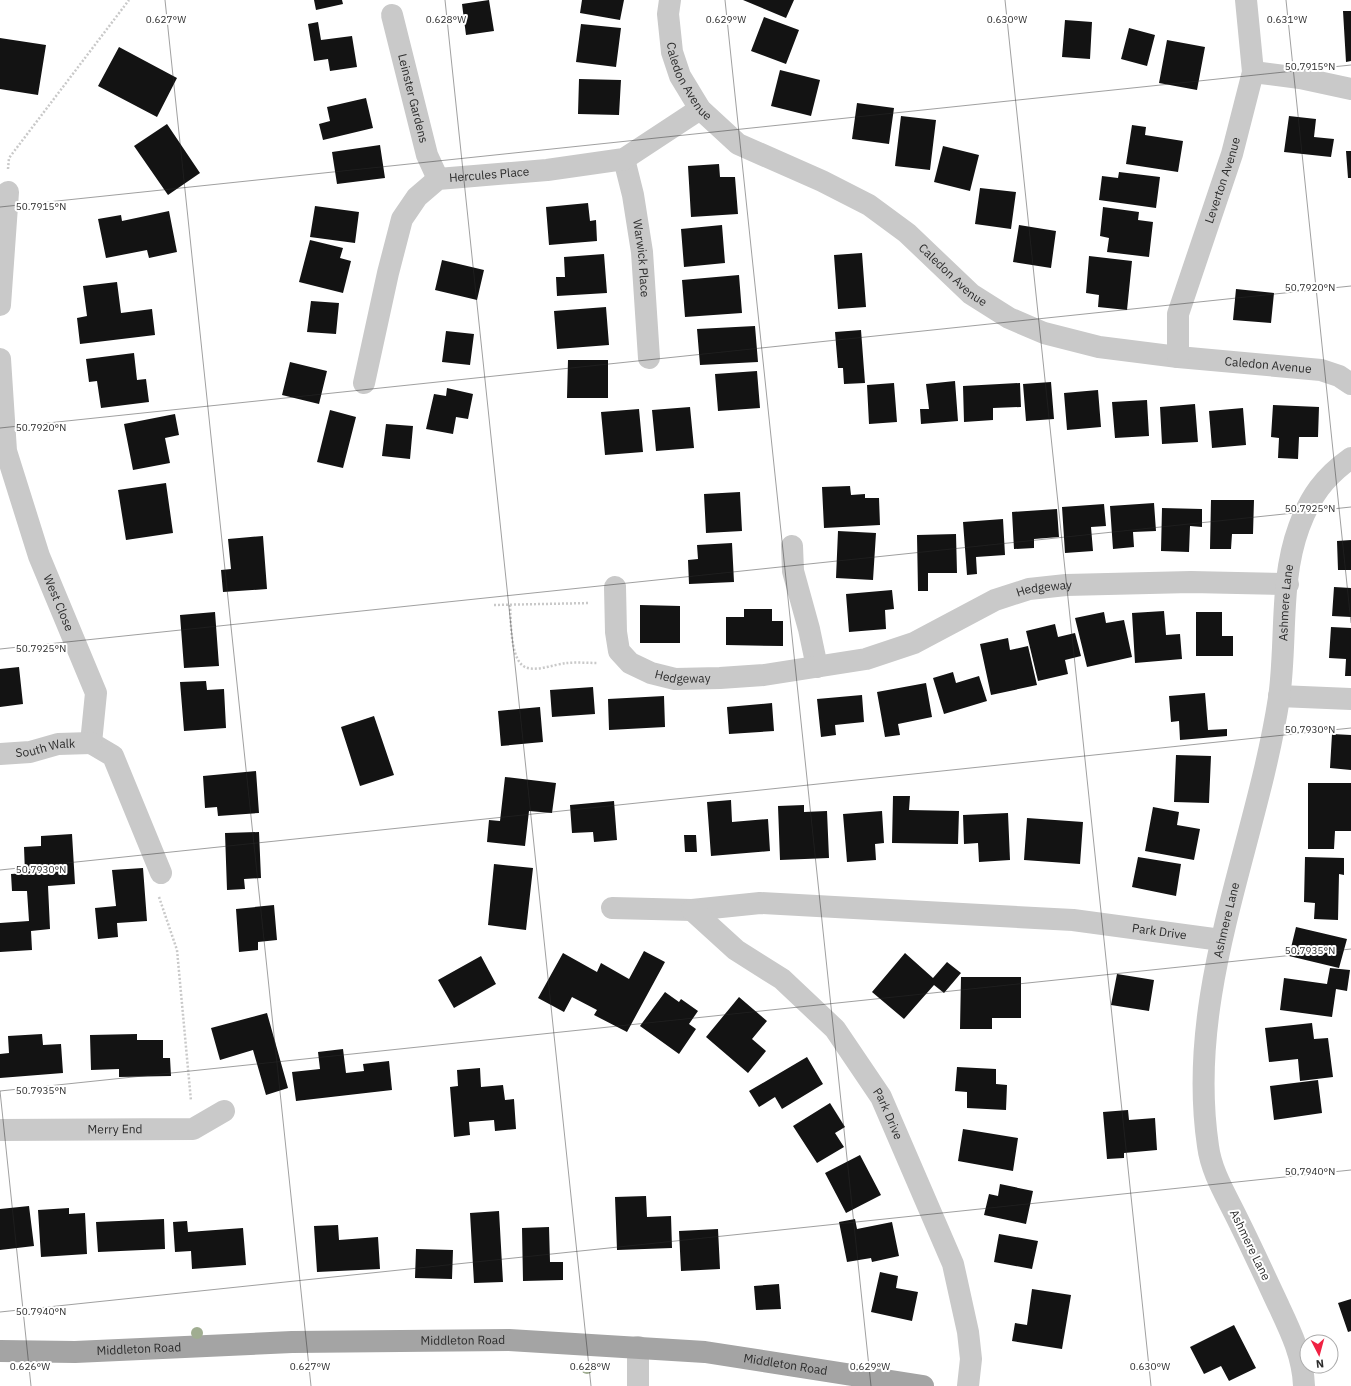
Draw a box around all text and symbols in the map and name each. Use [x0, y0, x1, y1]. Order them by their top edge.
text: 0.627°W [146, 13, 186, 26]
text: 0.628°W [426, 13, 466, 26]
text: 0.629°W [706, 13, 746, 26]
text: 0.630°W [987, 13, 1027, 26]
text: 0.631°W [1267, 13, 1307, 26]
street label: Caledon Avenue [664, 41, 716, 123]
street label: Leinster Gardens [395, 52, 432, 145]
text: 50.7915°N [1285, 60, 1335, 73]
street label: Leverton Avenue [1201, 135, 1243, 225]
street label: Hercules Place [448, 163, 530, 185]
text: 50.7915°N [16, 200, 66, 213]
street label: Warwick Place [630, 218, 653, 298]
street label: Caledon Avenue [916, 240, 990, 309]
text: 50.7920°N [1285, 281, 1335, 294]
street label: Caledon Avenue [1224, 353, 1313, 376]
text: 50.7920°N [16, 421, 66, 434]
text: 50.7925°N [1285, 502, 1335, 515]
street label: Ashmere Lane [1275, 563, 1296, 641]
street label: West Close [41, 572, 78, 634]
street label: Hedgeway [1014, 577, 1072, 600]
text: 50.7925°N [16, 642, 66, 655]
street label: Hedgeway [653, 666, 711, 686]
text: 50.7930°N [1285, 723, 1335, 736]
street label: South Walk [15, 735, 76, 760]
text: 50.7930°N [16, 863, 66, 876]
street label: Ashmere Lane [1210, 880, 1243, 959]
street label: Park Drive [1131, 920, 1188, 942]
text: 50.7935°N [1285, 944, 1335, 957]
text: 50.7935°N [16, 1084, 66, 1097]
street label: Park Drive [870, 1085, 907, 1142]
street label: Merry End [87, 1121, 142, 1137]
text: 50.7940°N [1285, 1165, 1335, 1178]
street label: Ashmere Lane [1227, 1207, 1274, 1283]
text: 50.7940°N [16, 1305, 66, 1318]
street label: Middleton Road [420, 1332, 505, 1348]
north arrow [1299, 1334, 1339, 1374]
street label: Middleton Road [96, 1339, 182, 1358]
street label: Middleton Road [742, 1350, 829, 1378]
text: N [1315, 1357, 1325, 1371]
text: 0.626°W [10, 1360, 50, 1373]
text: 0.627°W [290, 1360, 330, 1373]
text: 0.628°W [570, 1360, 610, 1373]
text: 0.629°W [850, 1360, 890, 1373]
text: 0.630°W [1130, 1360, 1170, 1373]

